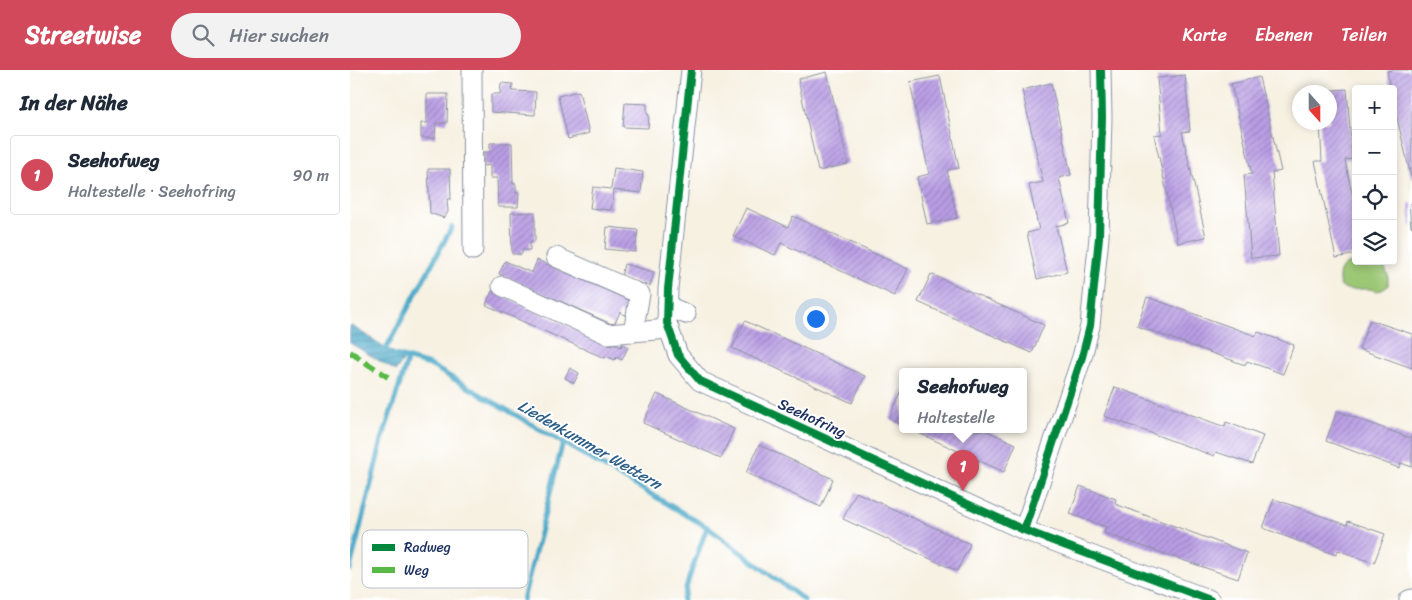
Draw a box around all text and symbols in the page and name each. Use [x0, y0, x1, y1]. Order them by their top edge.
search box [171, 13, 521, 58]
text: Streetwise [25, 14, 141, 56]
text: Hier suchen [229, 19, 329, 52]
text: Karte [1183, 19, 1227, 51]
text: Ebenen [1255, 19, 1313, 51]
text: Teilen [1341, 19, 1387, 51]
icon: search [189, 21, 217, 49]
text: In der Nähe [20, 84, 128, 122]
north arrow [1292, 85, 1337, 130]
map controls [1352, 85, 1397, 265]
button: + [1352, 85, 1397, 130]
button: − [1352, 130, 1397, 175]
text: Seehofweg [68, 144, 160, 177]
text: 1 [34, 161, 40, 190]
text: 90 m [293, 161, 329, 190]
button: locate [1352, 175, 1397, 220]
text: Haltestelle · Seehofring [68, 177, 236, 206]
button: layers [1352, 220, 1397, 265]
your location [803, 306, 829, 332]
popup [899, 368, 1027, 433]
text: Seehofweg [917, 370, 1009, 403]
water label: Liedenkummer Wettern [512, 391, 669, 499]
street label: Seehofring [774, 391, 851, 445]
text: Haltestelle [917, 403, 995, 432]
pin: 1 [947, 450, 979, 491]
legend [362, 530, 528, 588]
text: Radweg [404, 535, 451, 560]
text: Weg [404, 558, 429, 583]

